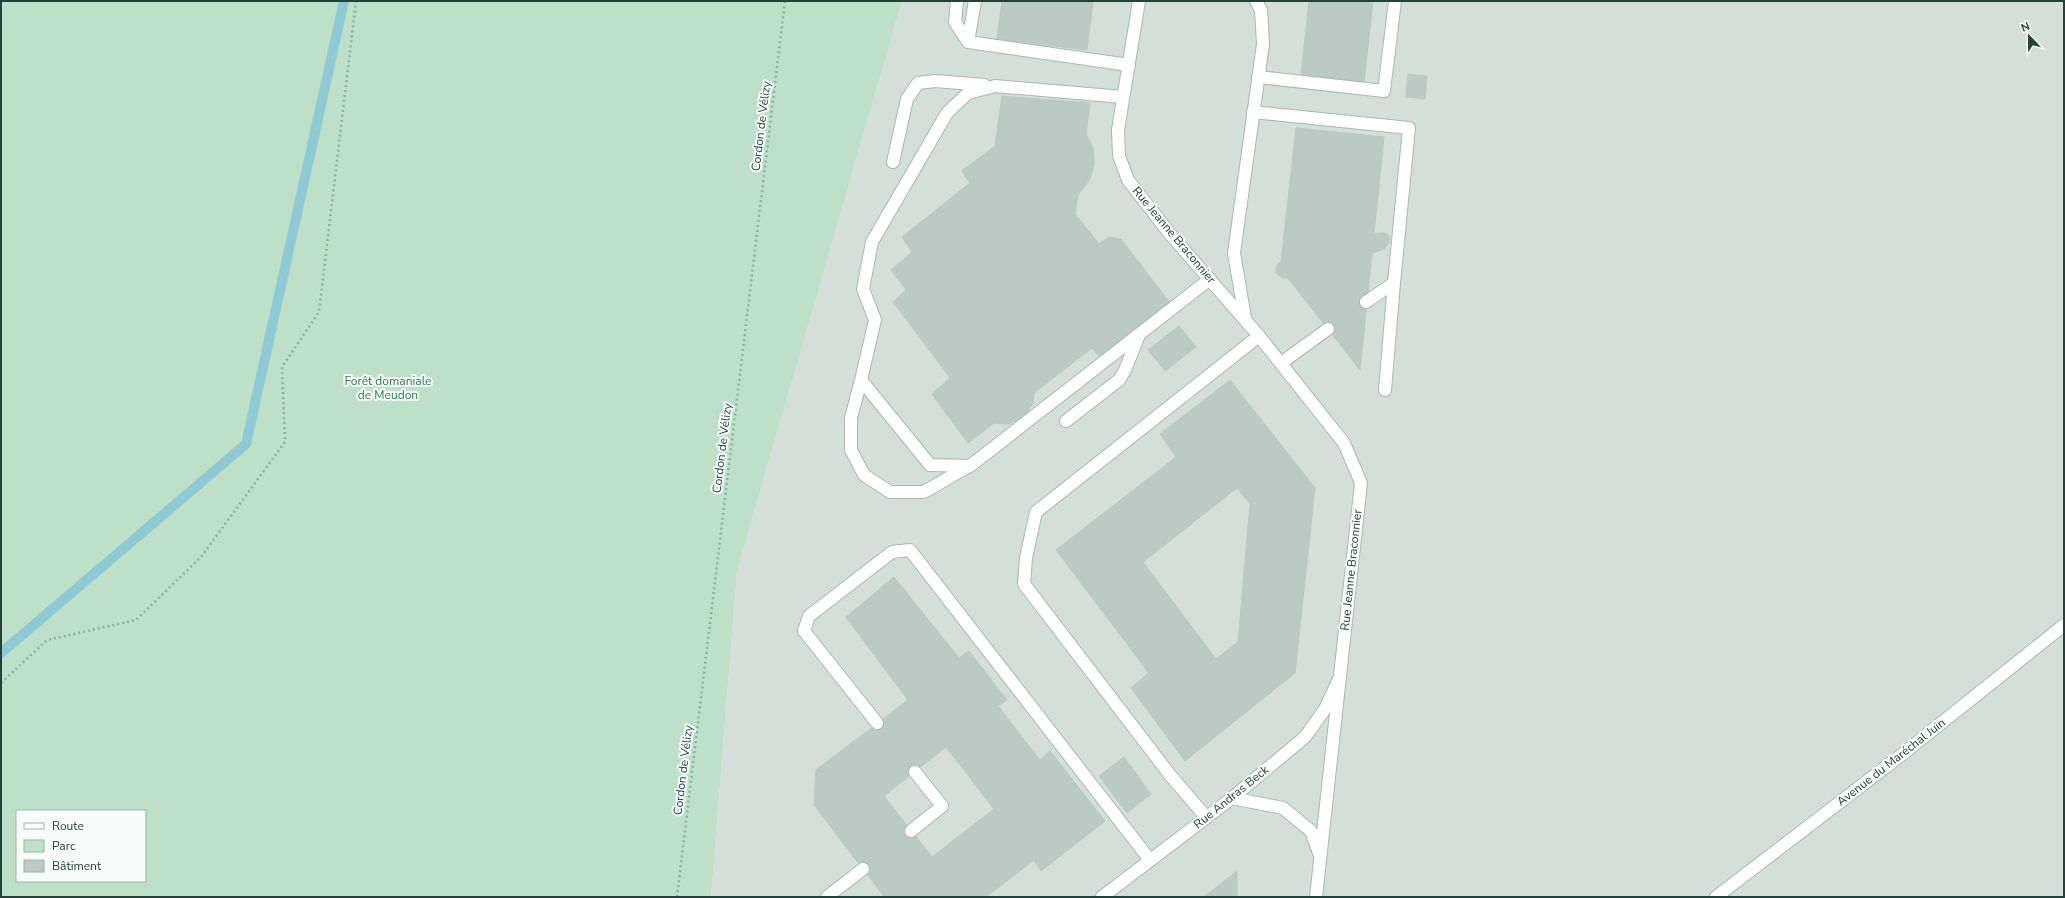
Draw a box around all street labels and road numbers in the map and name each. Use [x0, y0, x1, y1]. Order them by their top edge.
street label: Cordon de Vélizy [748, 79, 775, 172]
street label: Rue Jeanne Braconnier [1129, 183, 1220, 287]
street label: Cordon de Vélizy [709, 401, 736, 494]
street label: Rue Jeanne Braconnier [1337, 508, 1365, 631]
street label: Avenue du Maréchal Juin [1833, 715, 1949, 809]
street label: Cordon de Vélizy [670, 723, 697, 816]
street label: Rue Andras Beck [1190, 761, 1273, 832]

